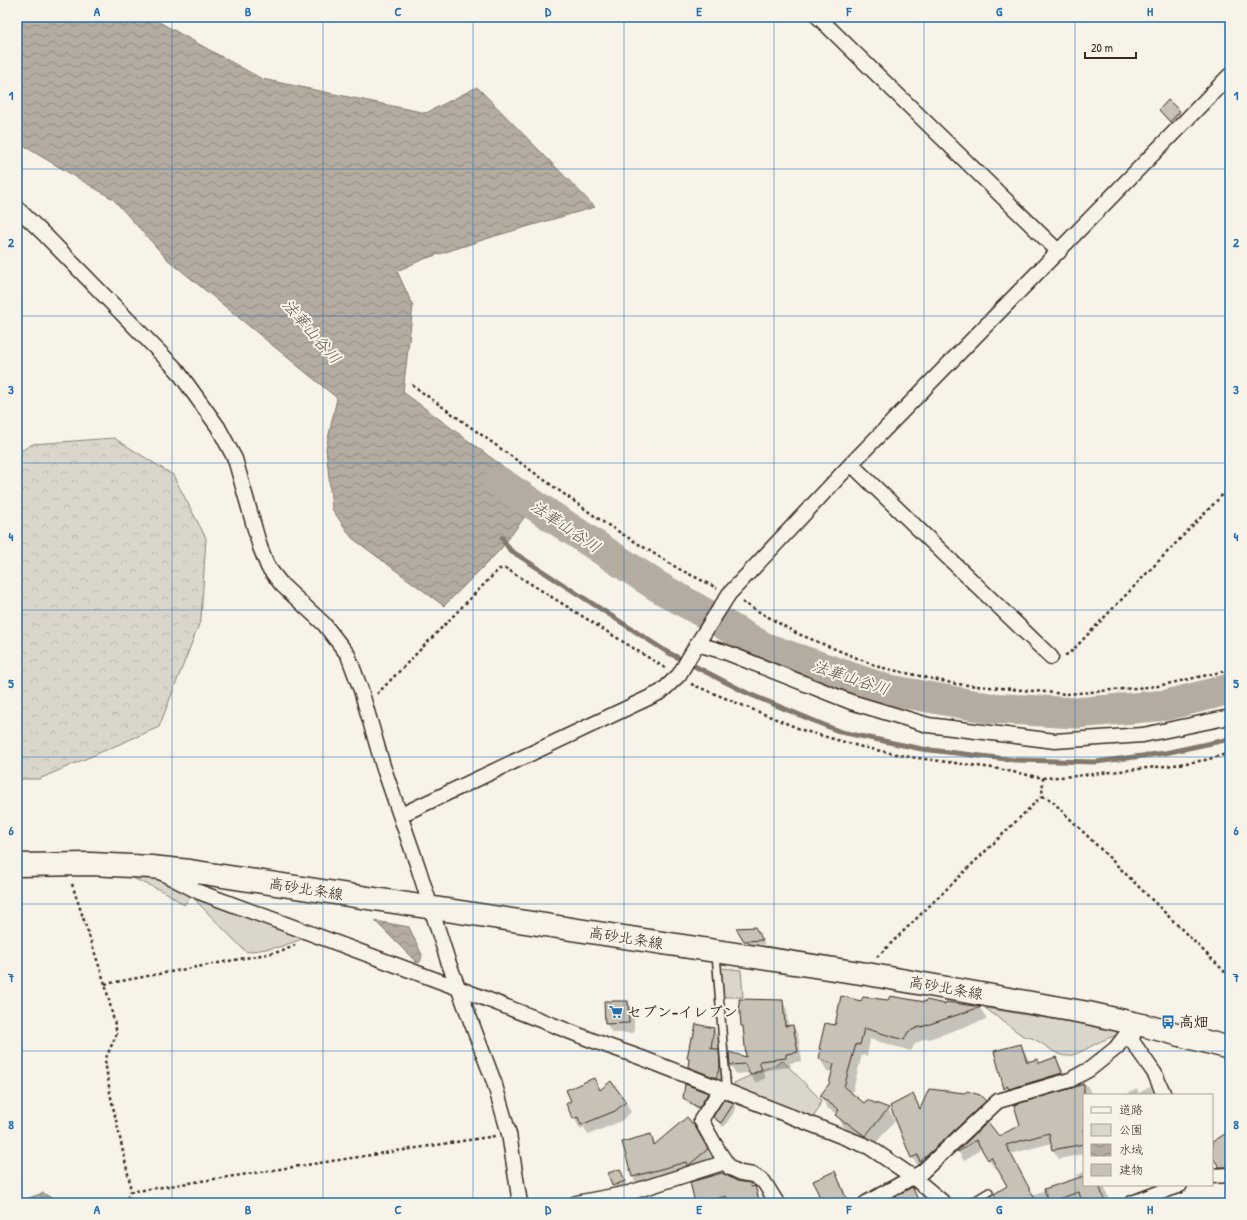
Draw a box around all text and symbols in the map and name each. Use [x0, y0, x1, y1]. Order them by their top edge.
text: A [94, 2, 101, 20]
text: B [245, 2, 252, 20]
text: C [394, 2, 402, 20]
text: D [545, 2, 552, 20]
text: E [696, 2, 702, 20]
text: F [846, 2, 853, 20]
text: G [996, 2, 1003, 20]
text: H [1147, 2, 1153, 20]
scale bar [1085, 34, 1136, 60]
text: 20 m [1091, 39, 1113, 56]
text: 1 [9, 86, 14, 104]
text: 1 [1234, 86, 1239, 104]
text: 2 [8, 233, 15, 251]
text: 2 [1233, 233, 1240, 251]
water label: 法華山谷川 [277, 294, 347, 368]
text: 3 [8, 380, 14, 398]
text: 3 [1233, 380, 1239, 398]
water label: 法華山谷川 [527, 495, 605, 557]
text: 4 [9, 527, 14, 545]
text: 4 [1234, 527, 1239, 545]
water label: 法華山谷川 [810, 654, 892, 700]
text: 5 [8, 674, 14, 692]
text: 5 [1233, 674, 1239, 692]
text: 6 [8, 821, 14, 839]
text: 6 [1233, 821, 1239, 839]
street label: 高砂北条線 [267, 872, 345, 905]
street label: 高砂北条線 [587, 921, 665, 954]
text: 7 [7, 968, 15, 986]
text: 7 [1232, 968, 1240, 986]
street label: 高砂北条線 [907, 971, 985, 1004]
place label: セブン-イレブン [627, 1001, 738, 1022]
supermarket icon: セブン-イレブン [608, 1004, 624, 1020]
place label: 高畑 [1179, 1011, 1209, 1032]
bus stop icon: 高畑 [1160, 1014, 1176, 1030]
legend [1083, 1094, 1213, 1186]
text: 道路 [1119, 1101, 1143, 1118]
text: 8 [8, 1115, 14, 1133]
text: 8 [1233, 1115, 1239, 1133]
text: 公園 [1119, 1121, 1143, 1138]
text: 水域 [1119, 1141, 1143, 1158]
text: 建物 [1119, 1161, 1143, 1178]
text: A [94, 1200, 101, 1218]
text: B [245, 1200, 252, 1218]
text: C [394, 1200, 402, 1218]
text: D [545, 1200, 552, 1218]
text: E [696, 1200, 702, 1218]
text: F [846, 1200, 853, 1218]
text: G [996, 1200, 1003, 1218]
text: H [1147, 1200, 1153, 1218]

